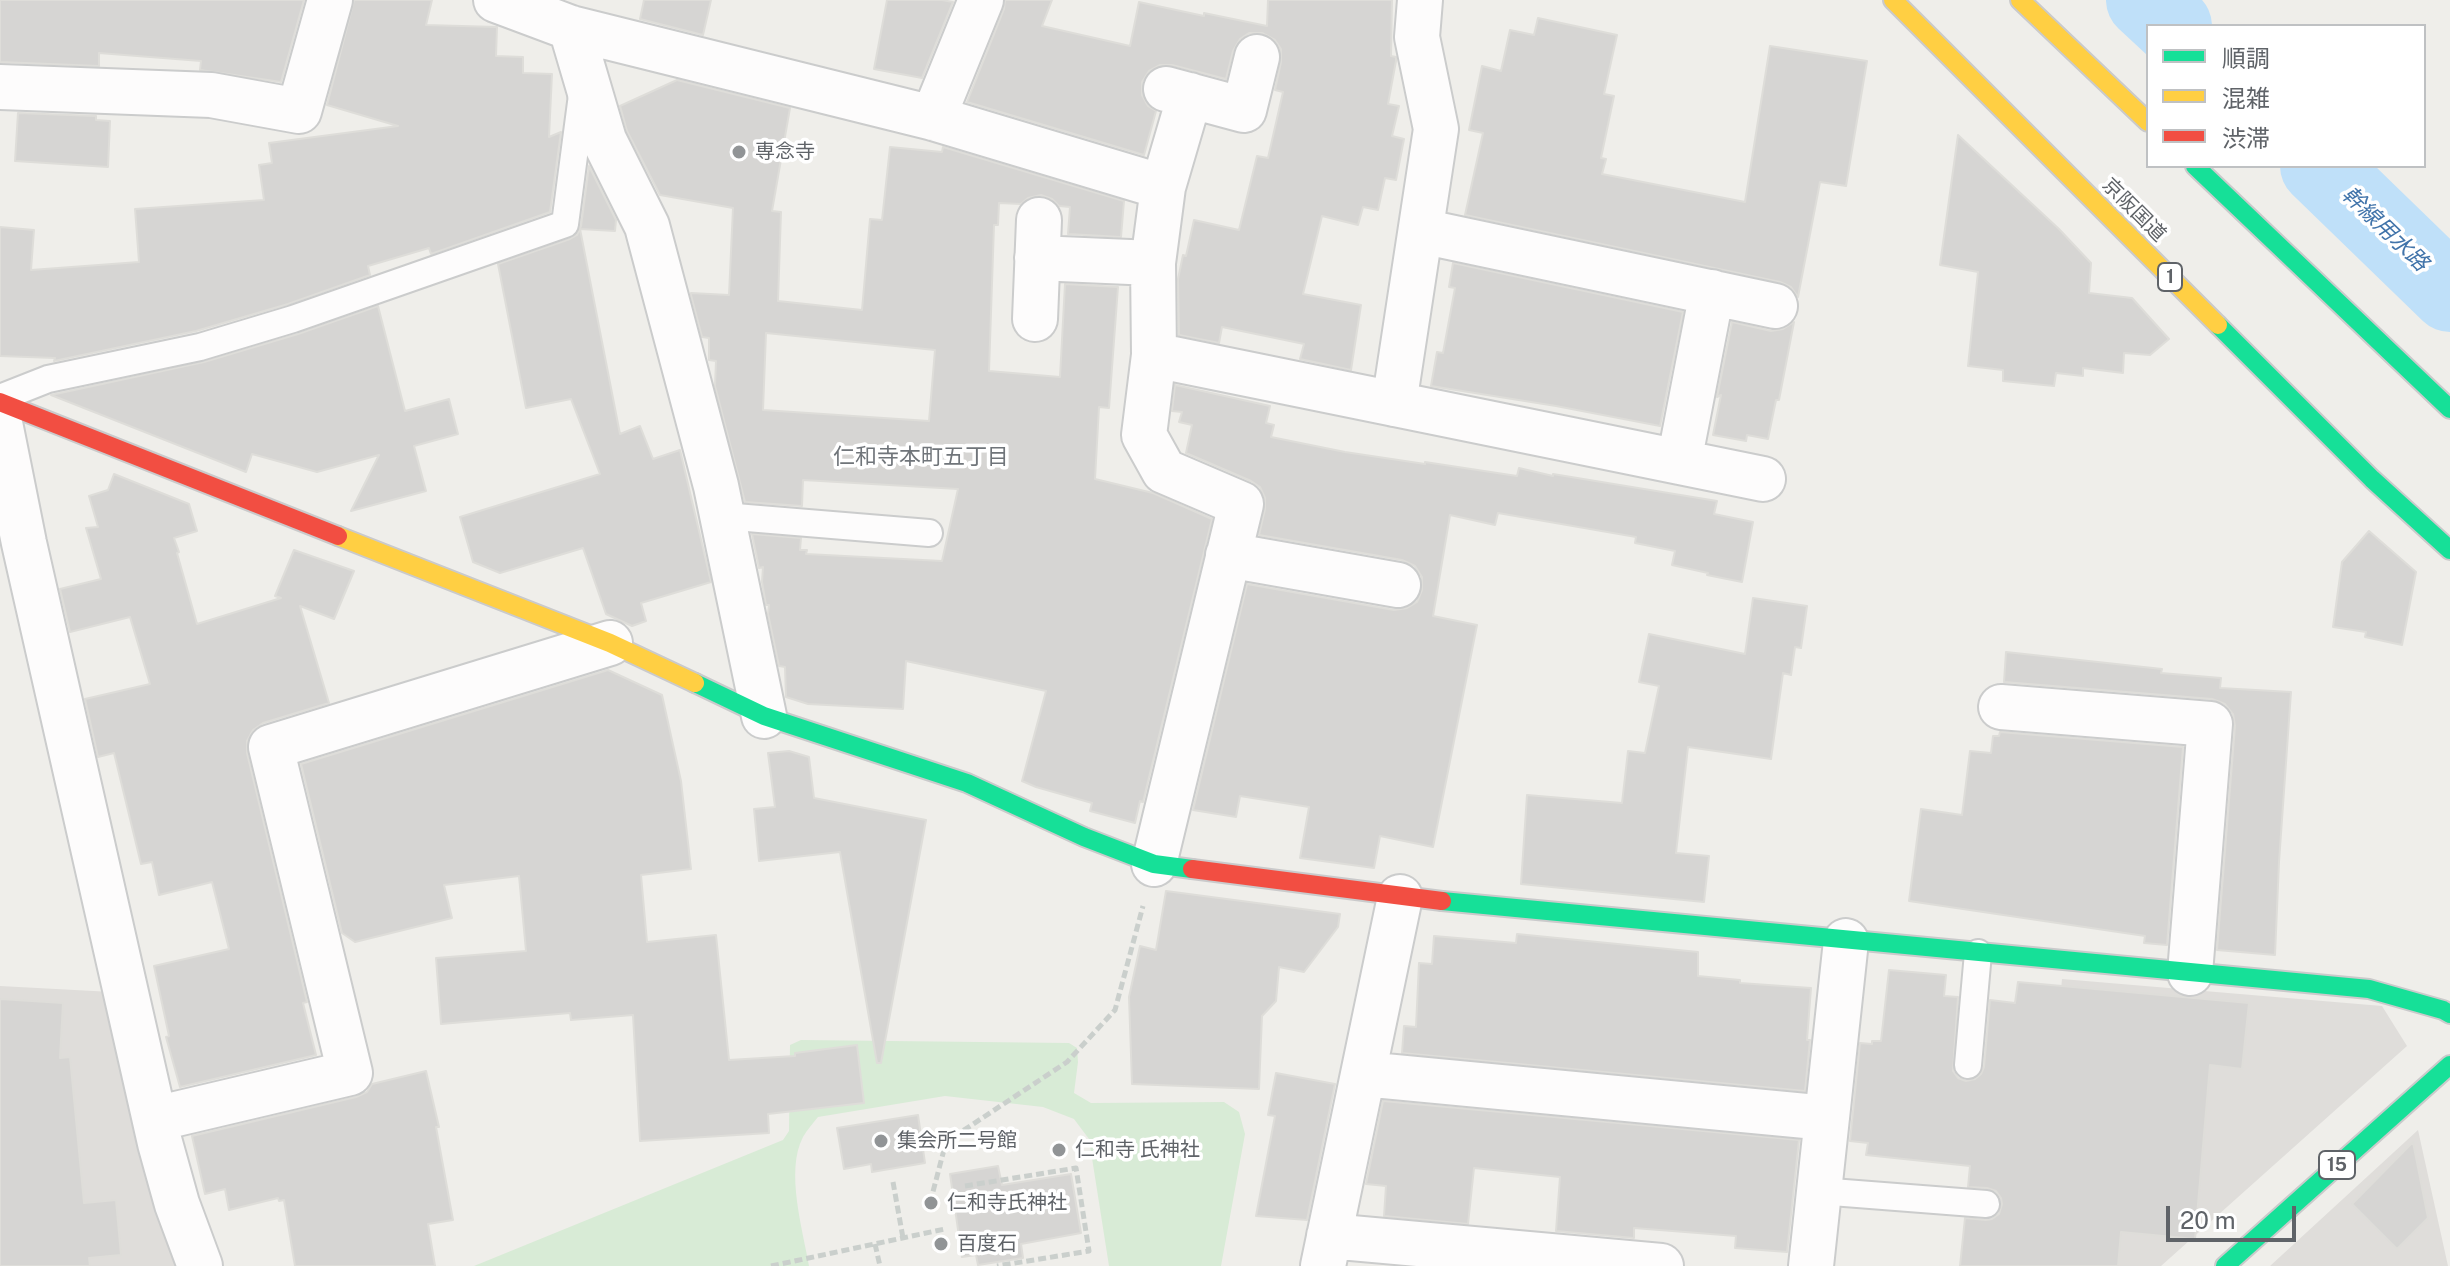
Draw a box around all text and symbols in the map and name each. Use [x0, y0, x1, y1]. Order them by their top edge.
legend [2146, 24, 2426, 168]
text: 順調 [2222, 44, 2270, 72]
text: 混雑 [2222, 84, 2270, 112]
text: 渋滞 [2222, 124, 2270, 152]
place label: 専念寺 [755, 140, 815, 164]
marker: 専念寺 [730, 143, 748, 161]
street label: 京阪国道 [2097, 173, 2171, 247]
water label: 幹線用水路 [2336, 181, 2434, 277]
road number: 1 [2158, 263, 2182, 291]
district label: 仁和寺本町五丁目 [833, 444, 1009, 470]
place label: 集会所二号館 [897, 1129, 1017, 1153]
marker: 集会所二号館 [872, 1132, 890, 1150]
place label: 仁和寺 氏神社 [1075, 1138, 1200, 1162]
marker: 仁和寺 氏神社 [1050, 1141, 1068, 1159]
road number: 15 [2319, 1151, 2355, 1179]
scale bar [2170, 1190, 2300, 1240]
place label: 仁和寺氏神社 [947, 1191, 1067, 1215]
marker: 仁和寺氏神社 [922, 1194, 940, 1212]
text: 20 m [2180, 1206, 2236, 1234]
place label: 百度石 [957, 1232, 1017, 1256]
marker: 百度石 [932, 1235, 950, 1253]

